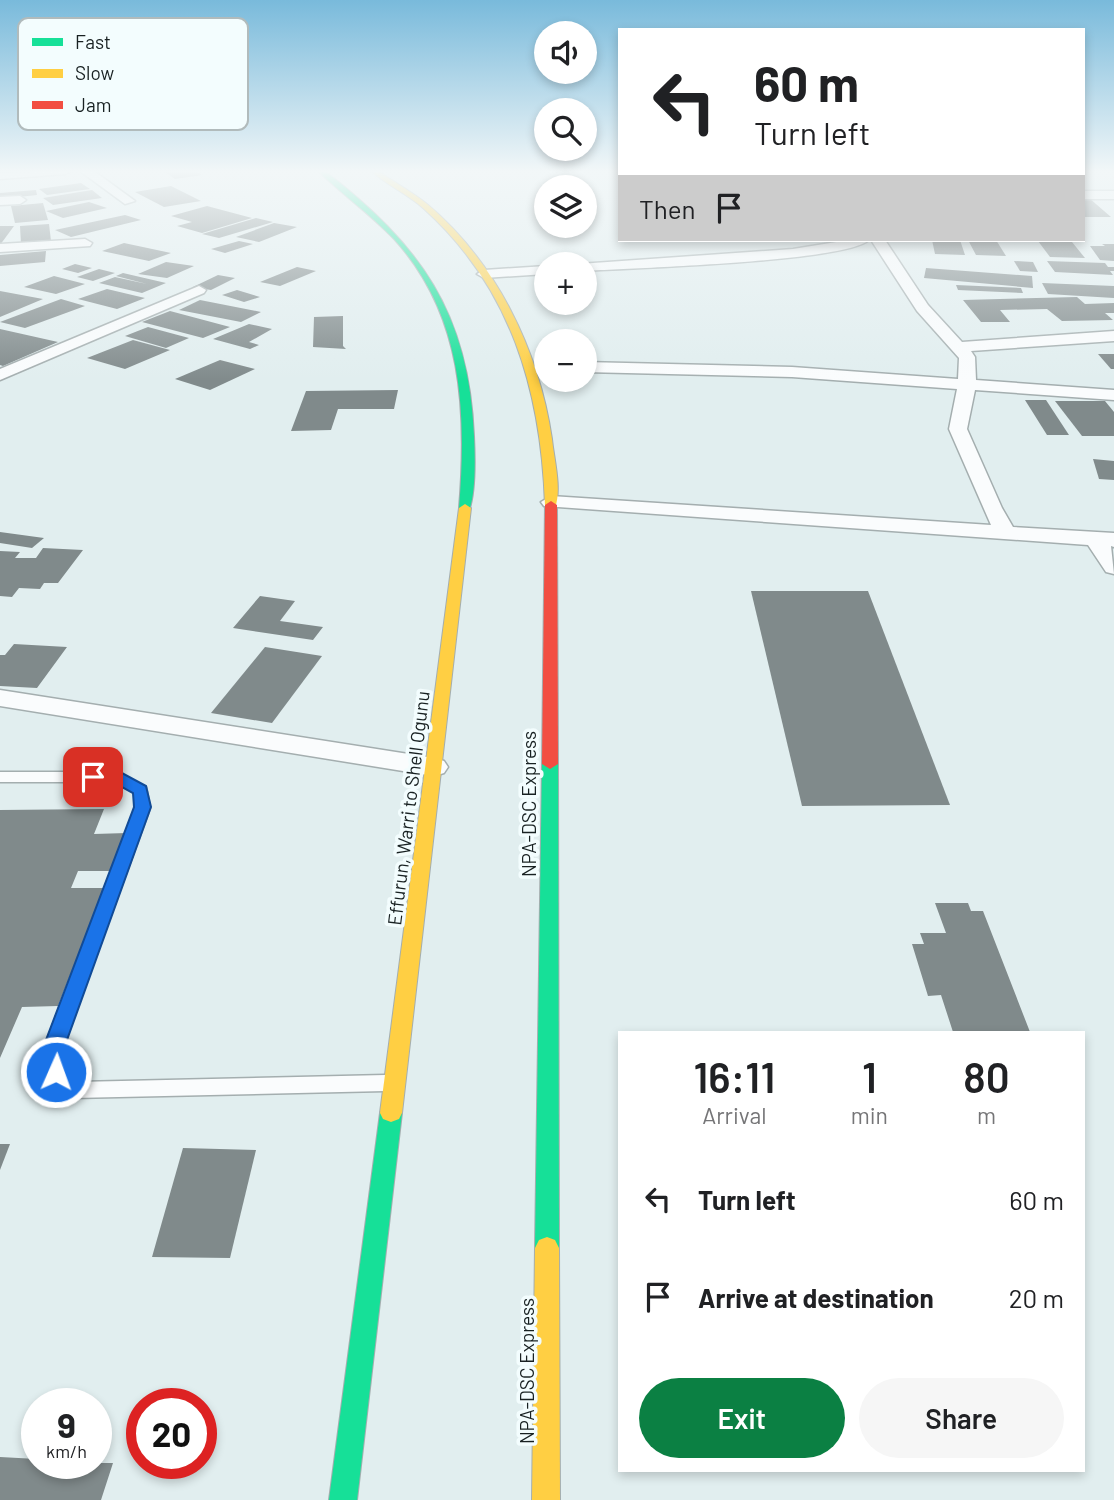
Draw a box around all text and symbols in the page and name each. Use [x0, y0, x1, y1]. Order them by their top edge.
legend [18, 18, 248, 130]
map controls [534, 21, 597, 392]
button: sound [534, 21, 597, 84]
text: Fast [75, 30, 111, 53]
text: 60 m [754, 53, 859, 112]
icon: left [639, 56, 730, 147]
text: Slow [75, 61, 114, 84]
text: Jam [75, 93, 111, 116]
button: search [534, 98, 597, 161]
text: Turn left [754, 113, 871, 151]
button: layers [534, 175, 597, 238]
icon: arrive [710, 189, 748, 227]
text: Then [639, 193, 696, 224]
button: + [534, 252, 597, 315]
button: − [534, 329, 597, 392]
street label: Effurun, Warri to Shell Ogunu [382, 689, 434, 927]
street label: NPA-DSC Express [517, 731, 540, 877]
pin [63, 747, 123, 807]
icon: arrive [74, 758, 112, 796]
position arrow [19, 1035, 93, 1109]
text: 16:11 [693, 1051, 775, 1101]
text: 1 [862, 1051, 877, 1101]
text: 80 [963, 1051, 1010, 1101]
text: Arrival [702, 1101, 766, 1129]
text: min [851, 1101, 888, 1129]
text: m [977, 1101, 996, 1129]
icon: left [639, 1180, 677, 1218]
text: Turn left [698, 1184, 796, 1215]
text: 60 m [1009, 1184, 1064, 1215]
icon: arrive [639, 1278, 677, 1316]
text: Arrive at destination [698, 1282, 934, 1313]
text: 20 m [1009, 1282, 1064, 1313]
street label: NPA-DSC Express [515, 1298, 538, 1444]
button: Exit [639, 1378, 845, 1458]
button: Share [859, 1378, 1064, 1458]
speed limit sign: 20 [126, 1388, 217, 1479]
text: 9 [57, 1403, 76, 1445]
text: km/h [46, 1440, 87, 1462]

